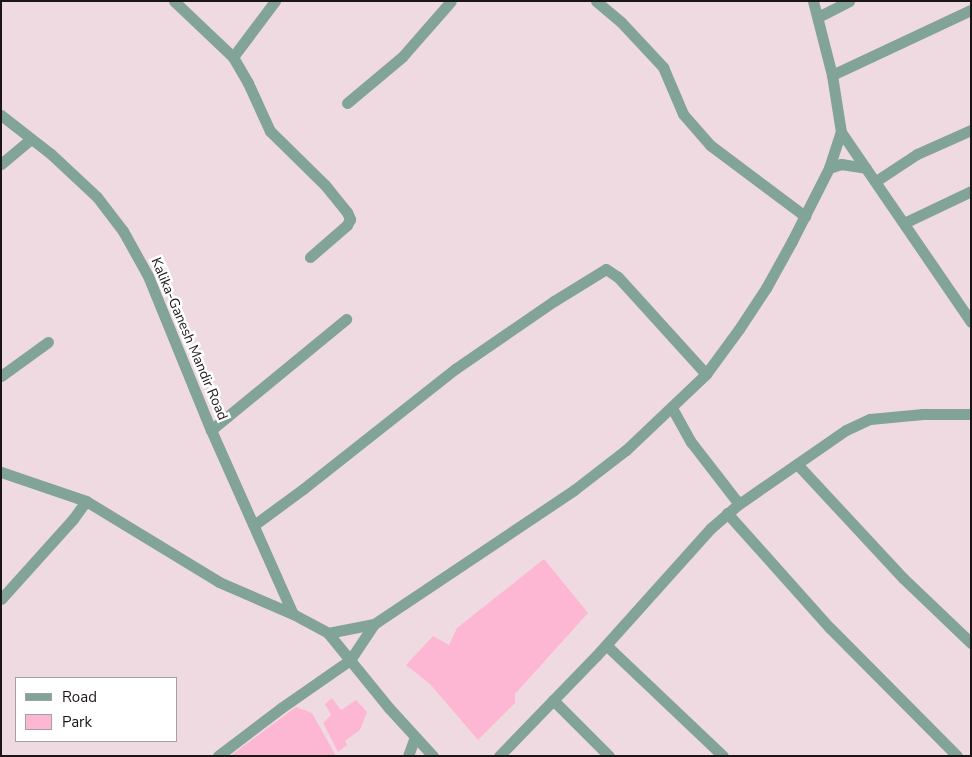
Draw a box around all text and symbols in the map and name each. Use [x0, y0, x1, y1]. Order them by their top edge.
street label: Kalika-Ganesh Mandir Road [147, 255, 231, 423]
legend [15, 677, 178, 742]
text: Road [62, 687, 97, 707]
text: Park [62, 712, 92, 732]

